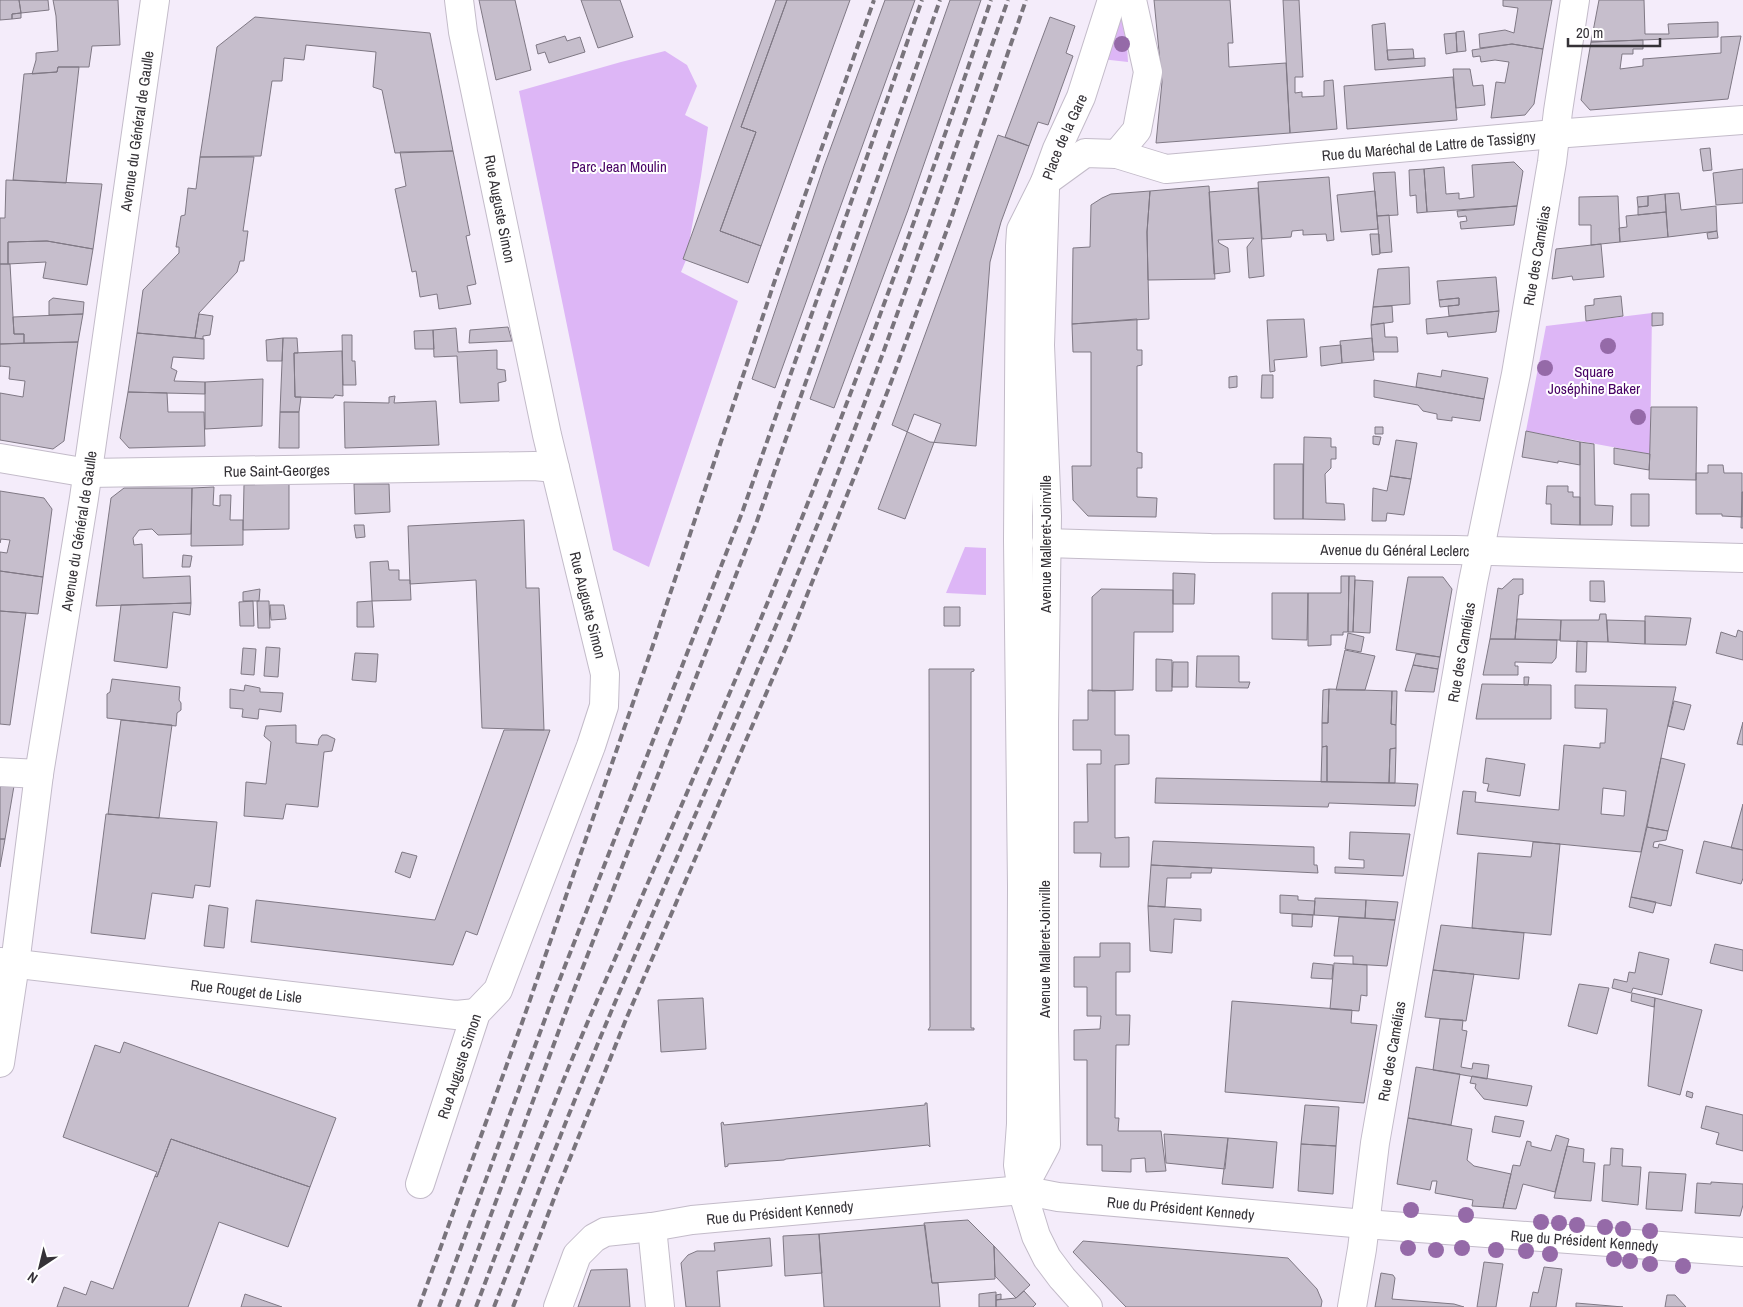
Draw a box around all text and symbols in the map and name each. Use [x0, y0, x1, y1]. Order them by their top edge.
scale bar [1568, 15, 1660, 47]
text: 20 m [1576, 22, 1603, 43]
street label: Avenue du Général de Gaulle [114, 49, 158, 214]
street label: Place de la Gare [1036, 90, 1092, 182]
street label: Rue du Maréchal de Lattre de Tassigny [1321, 125, 1537, 165]
street label: Rue Auguste Simon [479, 153, 521, 265]
park label: Parc Jean Moulin [571, 156, 667, 177]
street label: Rue des Camélias [1517, 204, 1555, 307]
park label: Square Joséphine Baker [1548, 361, 1640, 399]
street label: Avenue du Général de Gaulle [55, 449, 101, 613]
street label: Rue Saint-Georges [224, 459, 330, 481]
street label: Avenue Malleret-Joinville [1035, 475, 1056, 614]
street label: Avenue du Général Leclerc [1319, 538, 1470, 561]
street label: Rue Auguste Simon [565, 549, 611, 661]
street label: Rue des Camélias [1442, 600, 1480, 704]
street label: Avenue Malleret-Joinville [1034, 880, 1055, 1019]
street label: Rue Rouget de Lisle [189, 974, 303, 1008]
street label: Rue des Camélias [1372, 999, 1410, 1103]
street label: Rue Auguste Simon [432, 1011, 486, 1121]
street label: Rue du Président Kennedy [1106, 1191, 1256, 1225]
street label: Rue du Président Kennedy [705, 1195, 855, 1229]
street label: Rue du Président Kennedy [1510, 1224, 1660, 1256]
north arrow [15, 1242, 65, 1292]
text: N [24, 1268, 41, 1287]

